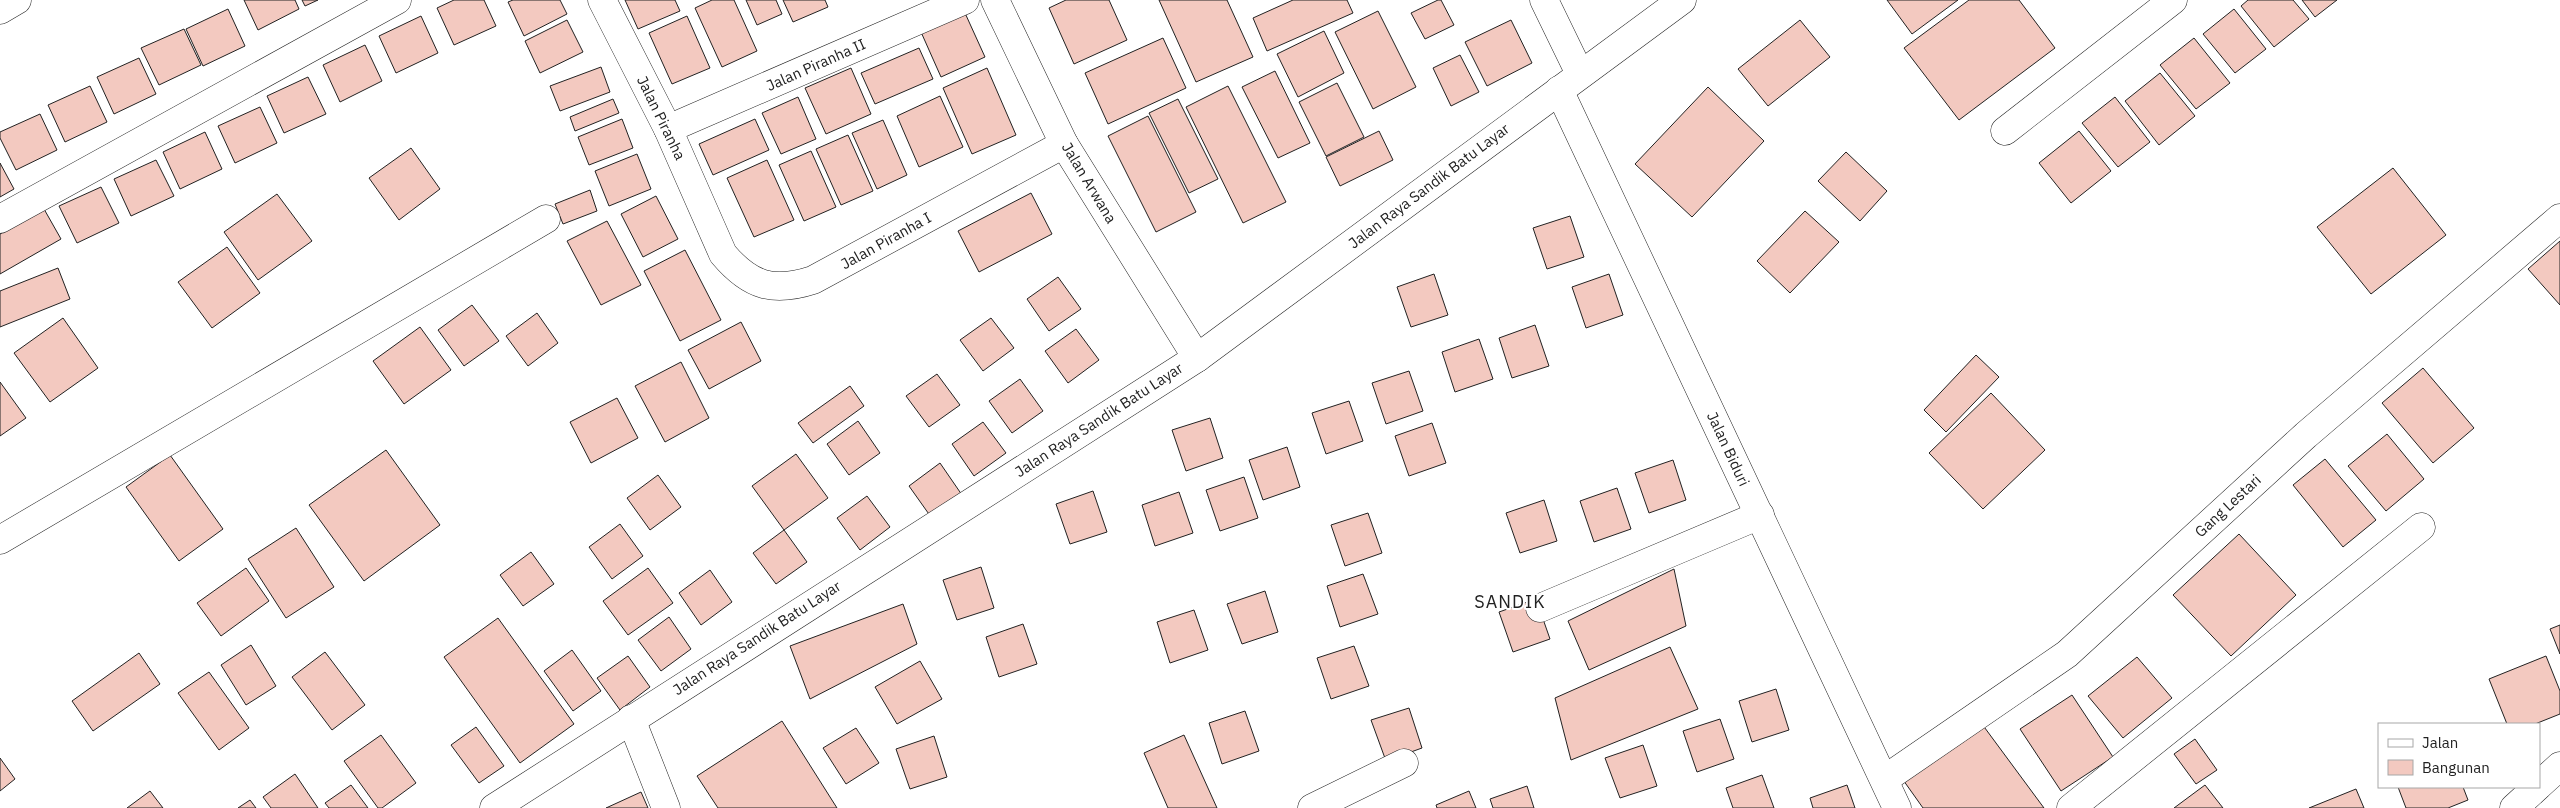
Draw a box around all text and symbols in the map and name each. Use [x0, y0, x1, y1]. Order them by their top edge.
street label: Jalan Piranha II [763, 34, 868, 95]
street label: Jalan Piranha [633, 73, 690, 163]
street label: Jalan Raya Sandik Batu Layar [1345, 119, 1513, 252]
street label: Jalan Arwana [1058, 139, 1121, 227]
street label: Jalan Piranha I [837, 208, 934, 273]
street label: Jalan Raya Sandik Batu Layar [1011, 358, 1187, 481]
street label: Jalan Biduri [1703, 409, 1754, 489]
street label: Gang Lestari [2191, 470, 2265, 541]
street label: Jalan Raya Sandik Batu Layar [669, 576, 845, 699]
district label: SANDIK [1474, 590, 1546, 613]
legend [2378, 723, 2540, 788]
text: Jalan [2422, 733, 2458, 752]
text: Bangunan [2422, 758, 2490, 777]

